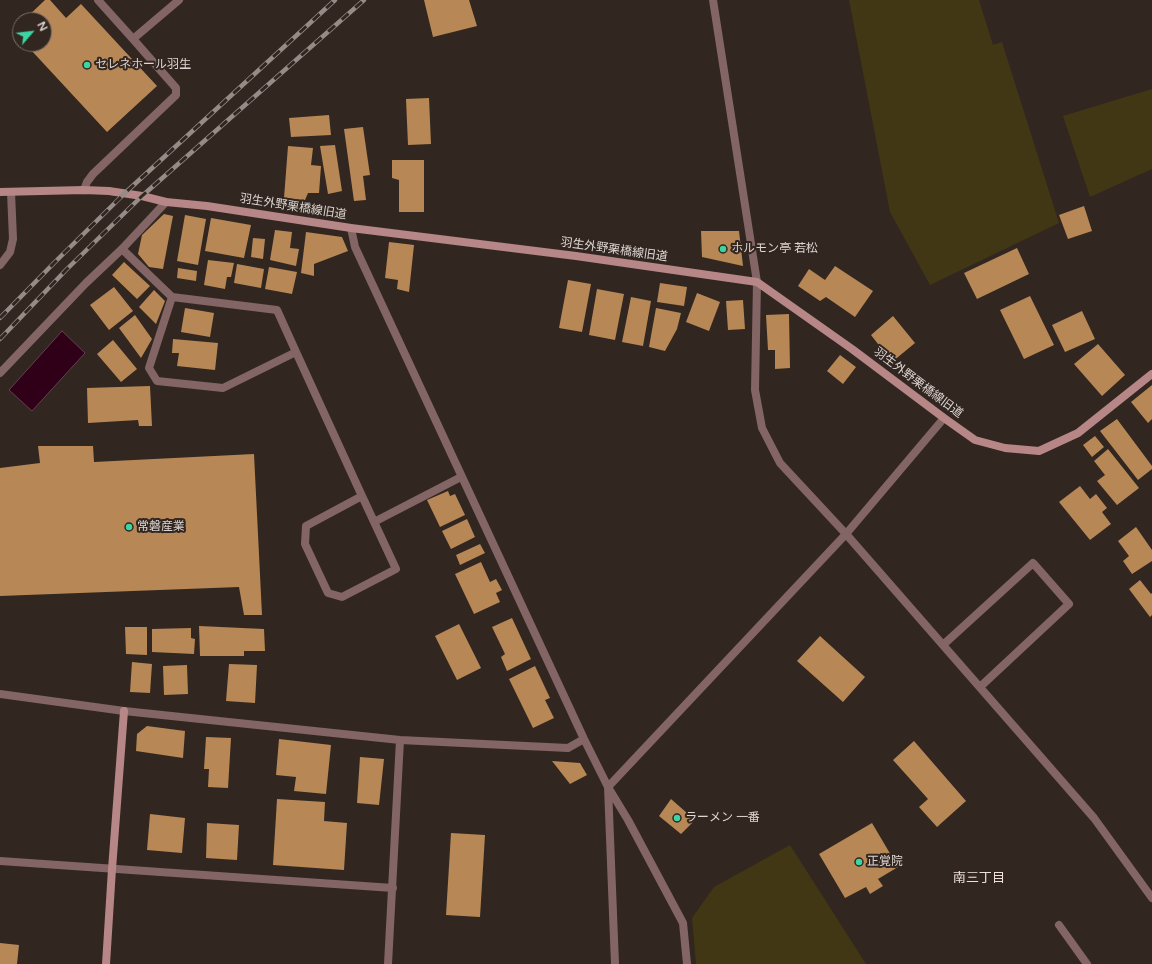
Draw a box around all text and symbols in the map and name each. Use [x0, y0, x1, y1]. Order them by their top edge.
north arrow [12, 12, 52, 52]
text: N [34, 20, 50, 34]
place label: セレネホール羽生 [95, 58, 191, 72]
marker: セレネホール羽生 [82, 60, 92, 70]
street label: 羽生外野栗橋線旧道 [239, 191, 347, 223]
street label: 羽生外野栗橋線旧道 [560, 235, 668, 265]
place label: ホルモン亭 若松 [731, 242, 818, 256]
marker: ホルモン亭 若松 [718, 244, 728, 254]
street label: 羽生外野栗橋線旧道 [871, 345, 965, 421]
place label: 常磐産業 [137, 520, 185, 534]
marker: 常磐産業 [124, 522, 134, 532]
place label: ラーメン 一番 [685, 811, 760, 825]
marker: ラーメン 一番 [672, 813, 682, 823]
place label: 正覚院 [867, 855, 903, 869]
marker: 正覚院 [854, 857, 864, 867]
district label: 南三丁目 [953, 871, 1005, 887]

